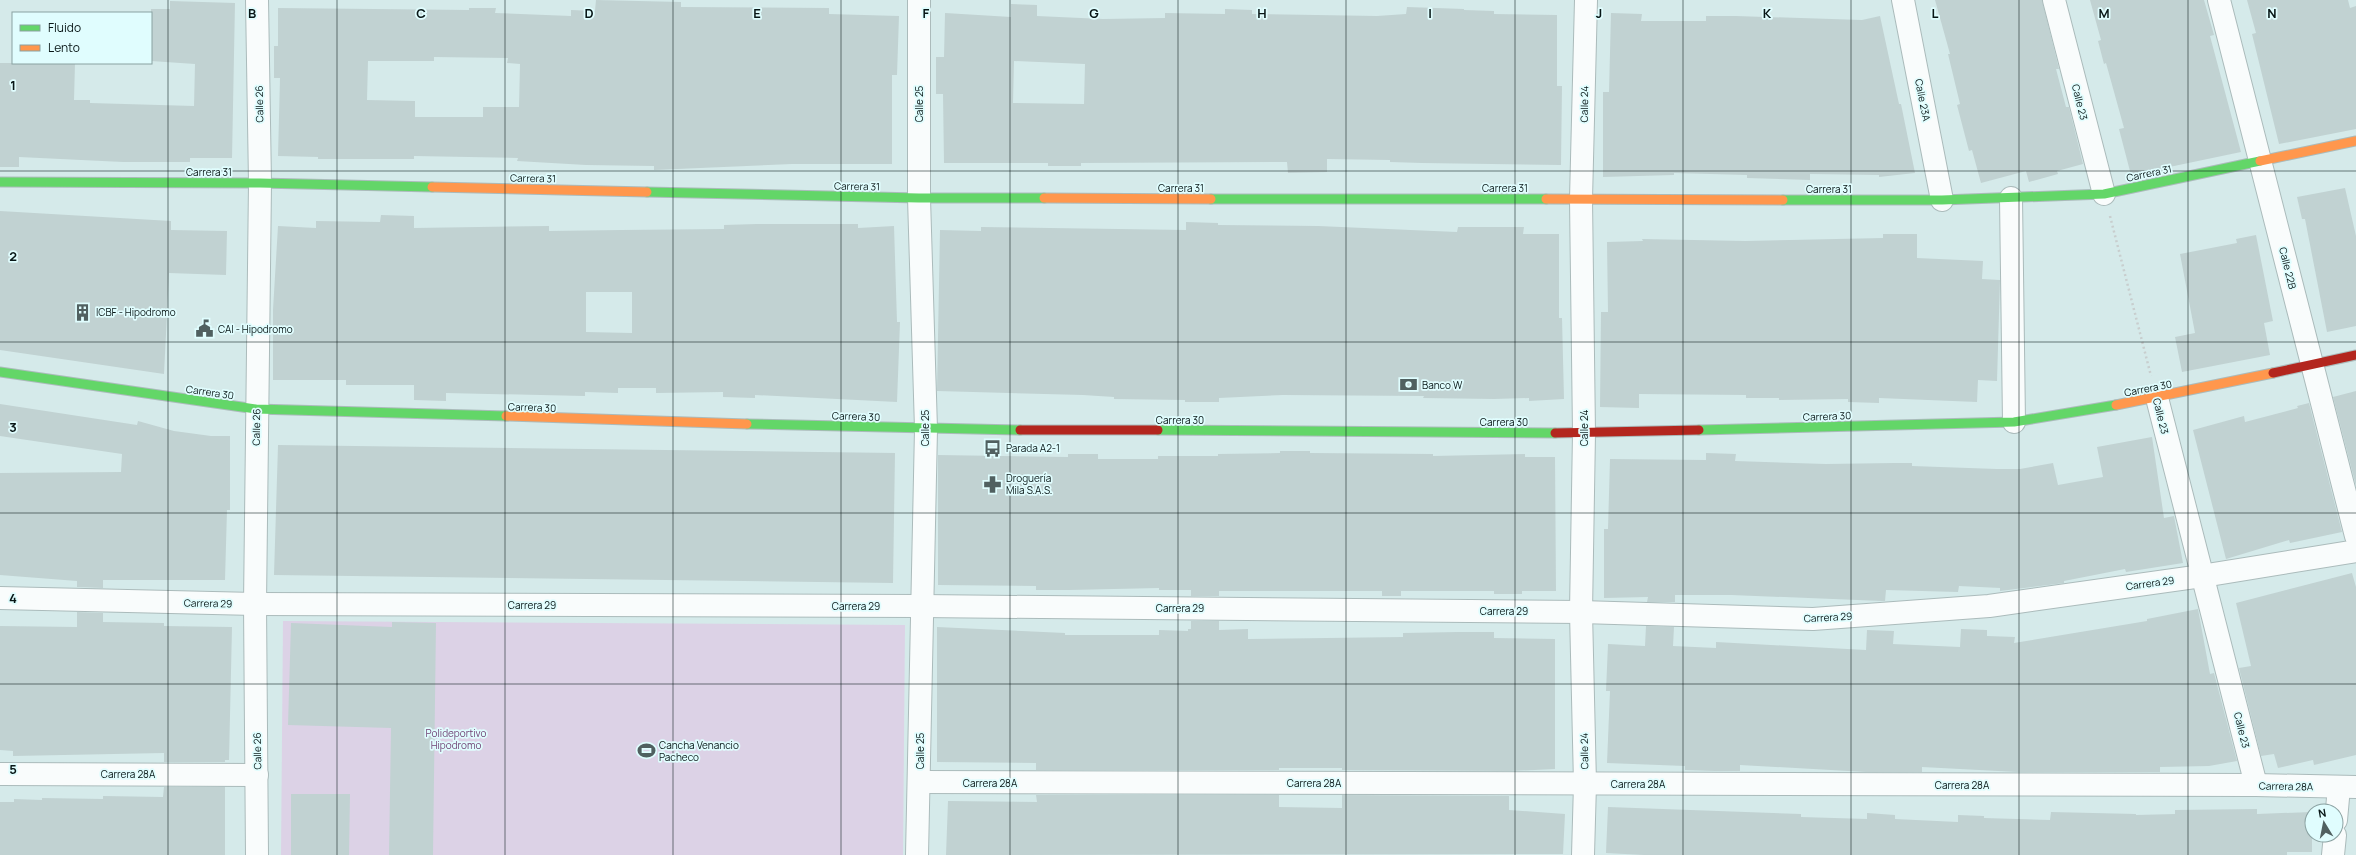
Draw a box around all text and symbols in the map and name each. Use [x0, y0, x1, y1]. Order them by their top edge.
text: B [248, 4, 256, 22]
text: C [416, 4, 426, 22]
text: D [584, 4, 594, 22]
text: E [753, 4, 761, 22]
text: F [923, 4, 930, 22]
text: G [1089, 4, 1099, 22]
text: H [1257, 4, 1267, 22]
text: I [1428, 4, 1432, 22]
text: J [1596, 4, 1602, 22]
text: K [1763, 4, 1772, 22]
text: L [1932, 4, 1939, 22]
text: M [2098, 4, 2110, 22]
text: N [2267, 4, 2277, 22]
legend [12, 12, 152, 64]
text: Fluido [48, 19, 81, 36]
text: Lento [48, 39, 80, 56]
text: 1 [10, 76, 16, 94]
street label: Calle 23A [1912, 78, 1934, 123]
street label: Calle 23 [2069, 83, 2091, 121]
street label: Calle 26 [252, 85, 266, 123]
street label: Calle 25 [912, 85, 926, 122]
street label: Calle 24 [1577, 85, 1591, 122]
street label: Carrera 31 [2125, 161, 2173, 185]
street label: Carrera 31 [186, 165, 232, 179]
street label: Carrera 31 [510, 171, 556, 185]
street label: Carrera 31 [834, 179, 880, 193]
street label: Carrera 31 [1158, 181, 1204, 195]
street label: Carrera 31 [1482, 181, 1528, 195]
street label: Carrera 31 [1806, 182, 1852, 196]
street label: Calle 22B [2276, 246, 2300, 290]
text: 2 [9, 247, 17, 265]
building icon: ICBF - Hipodromo [73, 302, 93, 322]
place label: ICBF - Hipodromo [96, 305, 176, 319]
public building icon: CAI - Hipodromo [195, 319, 215, 339]
place label: CAI - Hipodromo [218, 322, 293, 336]
bank icon: Banco W [1399, 375, 1419, 395]
street label: Carrera 30 [2123, 377, 2173, 399]
place label: Banco W [1422, 378, 1463, 392]
street label: Carrera 30 [185, 382, 235, 402]
street label: Calle 23 [2150, 397, 2172, 435]
street label: Carrera 30 [508, 399, 556, 415]
street label: Calle 26 [249, 408, 263, 446]
street label: Carrera 30 [832, 408, 880, 424]
street label: Carrera 30 [1803, 408, 1851, 424]
street label: Calle 25 [918, 409, 932, 446]
street label: Calle 24 [1577, 410, 1591, 446]
street label: Carrera 30 [1156, 413, 1204, 427]
street label: Carrera 30 [1480, 415, 1528, 429]
text: 3 [9, 418, 17, 436]
bus stop icon: Parada A2-1 [983, 438, 1003, 458]
place label: Parada A2-1 [1006, 441, 1060, 455]
place label: Droguería Mila S.A.S. [1006, 471, 1052, 497]
pharmacy icon: Droguería Mila S.A.S. [983, 474, 1003, 494]
street label: Carrera 29 [2125, 573, 2175, 593]
text: 4 [9, 589, 17, 607]
street label: Carrera 29 [184, 596, 232, 610]
street label: Carrera 29 [508, 598, 556, 612]
street label: Carrera 29 [832, 599, 880, 613]
street label: Carrera 29 [1156, 601, 1204, 615]
street label: Carrera 29 [1480, 604, 1528, 618]
street label: Carrera 29 [1803, 609, 1853, 625]
street label: Calle 23 [2231, 711, 2253, 749]
park label: Polideportivo Hipodromo [426, 726, 486, 752]
street label: Calle 26 [250, 732, 264, 770]
street label: Calle 25 [913, 732, 927, 769]
street label: Calle 24 [1577, 732, 1591, 769]
place label: Cancha Venancio Pacheco [659, 738, 739, 764]
sports icon: Cancha Venancio Pacheco [636, 741, 656, 761]
text: 5 [9, 760, 17, 778]
street label: Carrera 28A [101, 767, 156, 781]
street label: Carrera 28A [963, 776, 1018, 790]
street label: Carrera 28A [1287, 776, 1342, 790]
street label: Carrera 28A [1611, 777, 1666, 791]
street label: Carrera 28A [1935, 778, 1990, 792]
street label: Carrera 28A [2259, 779, 2314, 793]
north arrow [2304, 803, 2344, 843]
text: N [2317, 805, 2327, 821]

